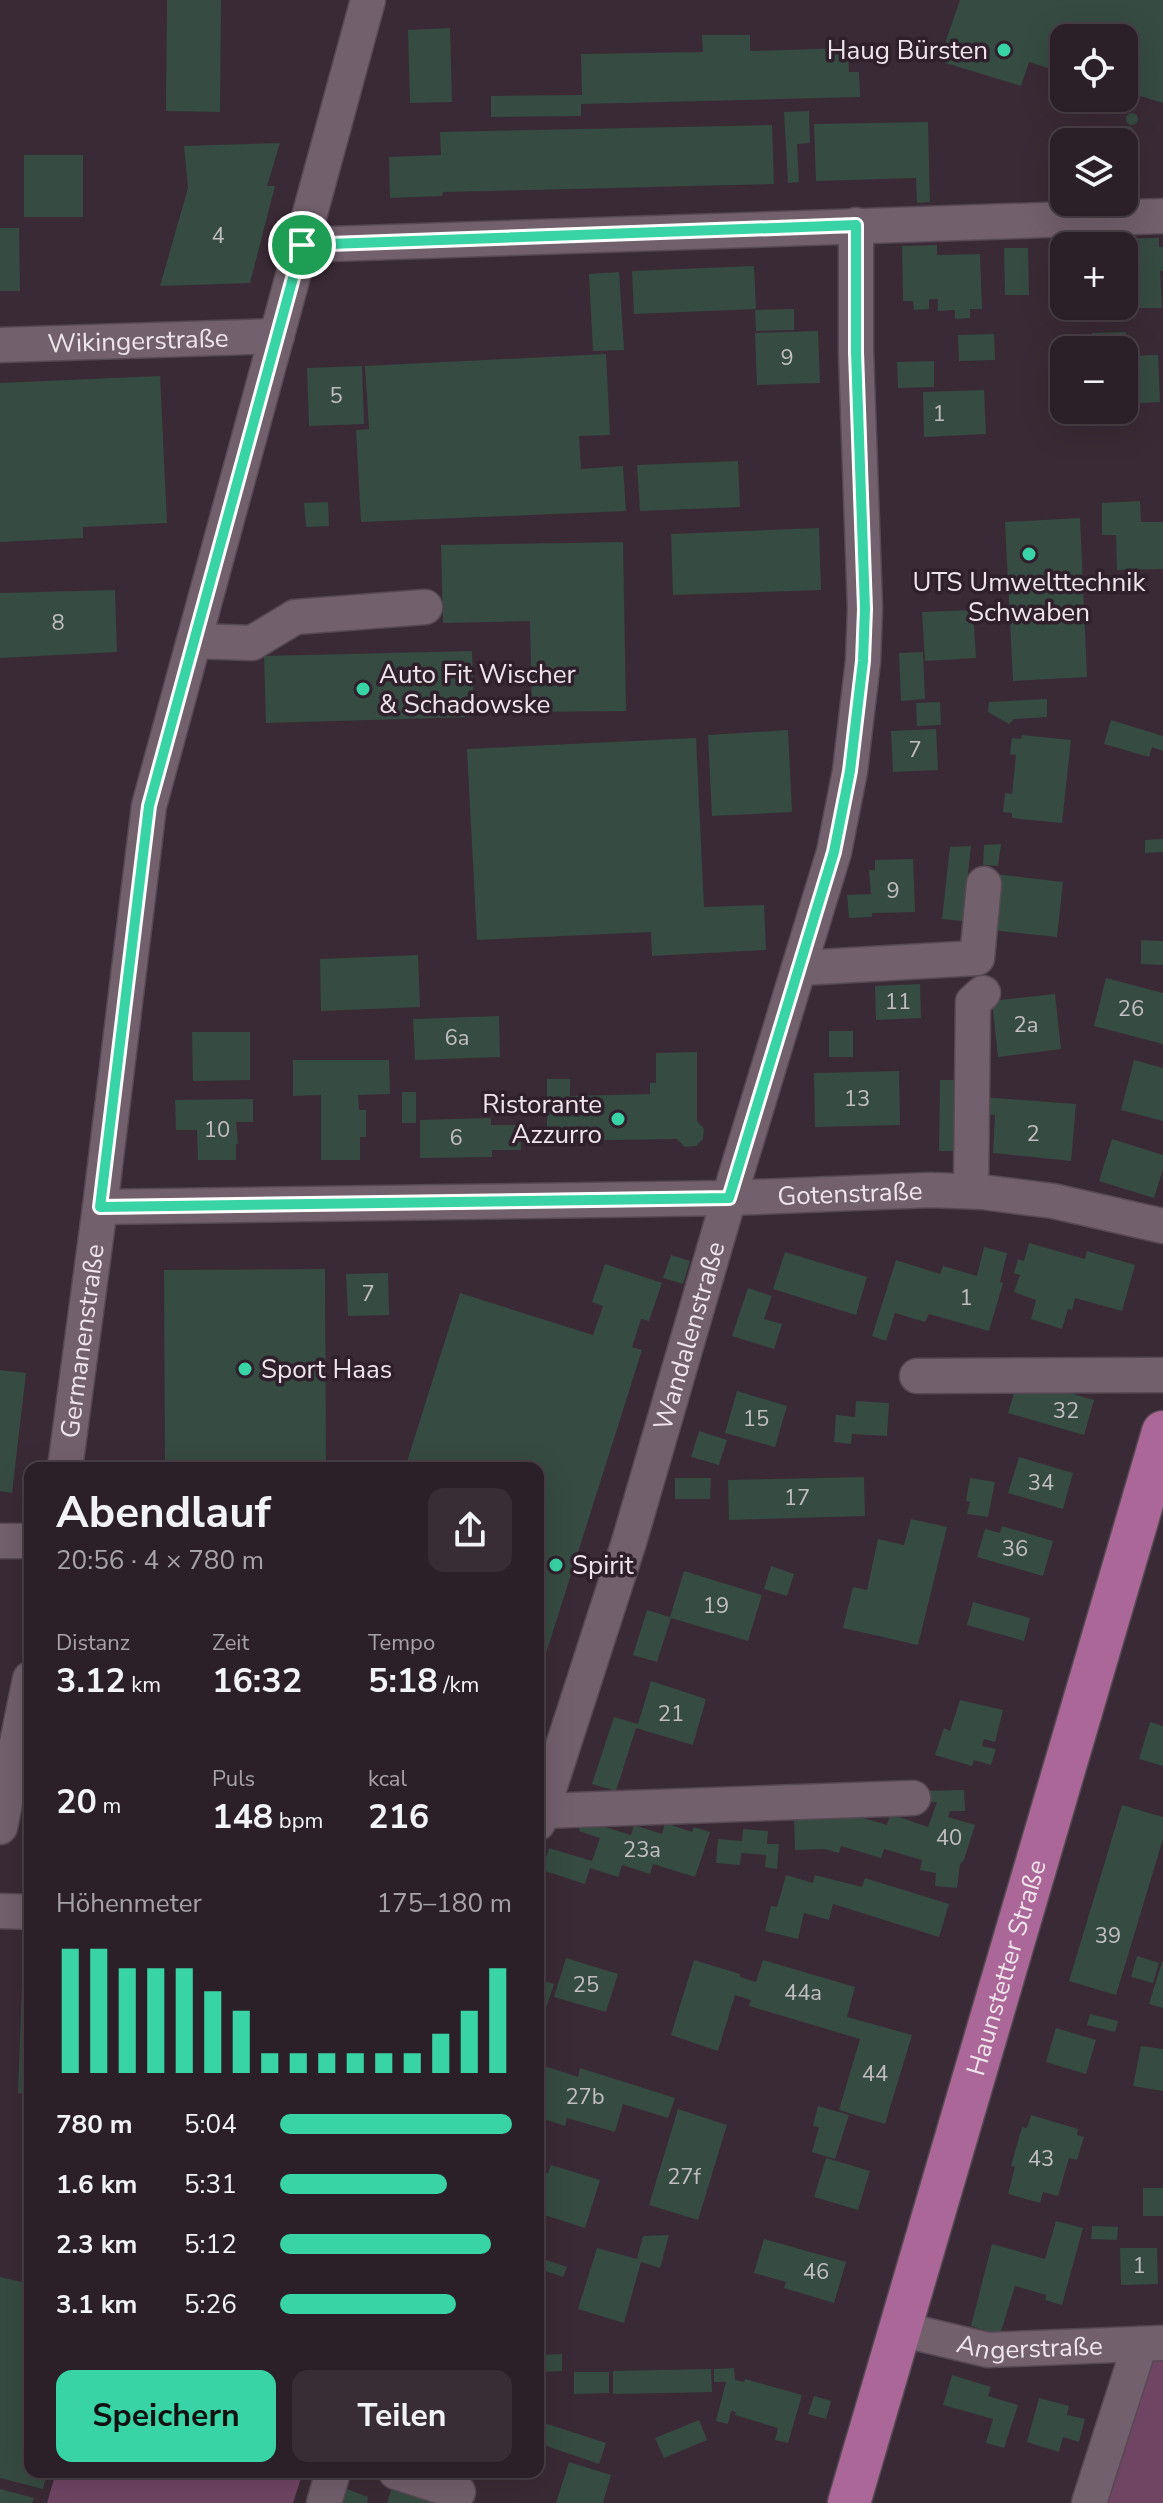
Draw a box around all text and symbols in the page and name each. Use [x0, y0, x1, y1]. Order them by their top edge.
map controls [1050, 24, 1138, 424]
button: locate [1050, 24, 1138, 112]
place label: Haug Bürsten [827, 33, 988, 68]
marker: Haug Bürsten [995, 41, 1013, 59]
button: layers [1050, 128, 1138, 216]
pin [268, 211, 336, 279]
house number: 4 [211, 221, 225, 251]
icon: arrive [280, 223, 324, 267]
button: + [1050, 232, 1138, 320]
street label: Wikingerstraße [47, 320, 229, 361]
button: − [1050, 336, 1138, 424]
house number: 9 [780, 343, 794, 373]
house number: 5 [329, 381, 343, 411]
house number: 1 [932, 399, 946, 429]
marker: UTS Umwelttechnik Schwaben [1020, 545, 1038, 563]
place label: UTS Umwelttechnik Schwaben [913, 565, 1146, 630]
house number: 8 [51, 608, 65, 638]
place label: Auto Fit Wischer & Schadowske [379, 657, 577, 722]
marker: Auto Fit Wischer & Schadowske [354, 680, 372, 698]
house number: 7 [908, 735, 922, 765]
house number: 9 [886, 876, 900, 906]
house number: 11 [885, 987, 911, 1017]
house number: 26 [1118, 994, 1144, 1024]
house number: 2a [1014, 1010, 1038, 1040]
house number: 6a [445, 1023, 469, 1053]
house number: 13 [844, 1084, 870, 1114]
place label: Ristorante Azzurro [482, 1087, 602, 1152]
marker: Ristorante Azzurro [609, 1110, 627, 1128]
house number: 10 [204, 1115, 230, 1145]
house number: 2 [1026, 1119, 1040, 1149]
house number: 6 [449, 1123, 463, 1153]
street label: Gotenstraße [777, 1173, 923, 1214]
street label: Wandalenstraße [645, 1237, 733, 1434]
street label: Germanenstraße [52, 1242, 112, 1440]
house number: 7 [361, 1279, 375, 1309]
house number: 1 [959, 1283, 973, 1313]
place label: Sport Haas [261, 1352, 392, 1387]
marker: Sport Haas [236, 1360, 254, 1378]
house number: 32 [1053, 1396, 1079, 1426]
house number: 15 [743, 1404, 769, 1434]
house number: 34 [1028, 1468, 1054, 1498]
text: Abendlauf [56, 1483, 271, 1543]
house number: 17 [784, 1483, 810, 1513]
button: share [428, 1488, 512, 1572]
house number: 36 [1002, 1534, 1028, 1564]
text: 20:56 · 4 × 780 m [56, 1543, 264, 1578]
place label: Spirit [572, 1548, 635, 1583]
marker: Spirit [547, 1556, 565, 1574]
house number: 19 [703, 1591, 729, 1621]
text: Distanz [56, 1628, 130, 1658]
text: Zeit [212, 1628, 249, 1658]
text: Tempo [368, 1628, 435, 1658]
text: 3.12 [56, 1658, 126, 1704]
text: 16:32 [212, 1658, 302, 1704]
text: 5:18 [368, 1658, 438, 1704]
text: km [126, 1670, 161, 1700]
text: /km [438, 1670, 479, 1700]
house number: 21 [658, 1699, 684, 1729]
text: Puls [212, 1764, 255, 1794]
text: kcal [368, 1764, 407, 1794]
text: 20 [56, 1779, 97, 1825]
text: m [97, 1791, 121, 1821]
text: 148 [212, 1794, 273, 1840]
text: 216 [368, 1794, 429, 1840]
text: bpm [273, 1806, 323, 1836]
house number: 40 [936, 1823, 962, 1853]
house number: 23a [623, 1835, 661, 1865]
street label: Haunstetter Straße [958, 1855, 1054, 2080]
text: Höhenmeter [56, 1886, 202, 1921]
text: 175–180 m [376, 1886, 512, 1921]
house number: 39 [1095, 1921, 1121, 1951]
house number: 25 [573, 1970, 599, 2000]
house number: 44a [784, 1978, 822, 2008]
house number: 44 [862, 2059, 888, 2089]
house number: 27b [565, 2082, 605, 2112]
text: 780 m [56, 2107, 133, 2142]
text: 5:04 [184, 2107, 237, 2142]
house number: 43 [1028, 2144, 1054, 2174]
house number: 27f [667, 2162, 702, 2192]
text: 1.6 km [56, 2167, 137, 2202]
text: 5:31 [184, 2167, 237, 2202]
text: 2.3 km [56, 2227, 137, 2262]
text: 5:12 [184, 2227, 237, 2262]
house number: 1 [1132, 2251, 1146, 2281]
house number: 46 [803, 2257, 829, 2287]
text: 3.1 km [56, 2287, 137, 2322]
text: 5:26 [184, 2287, 237, 2322]
street label: Angerstraße [953, 2326, 1103, 2368]
button: Speichern [56, 2370, 276, 2462]
button: Teilen [292, 2370, 512, 2462]

